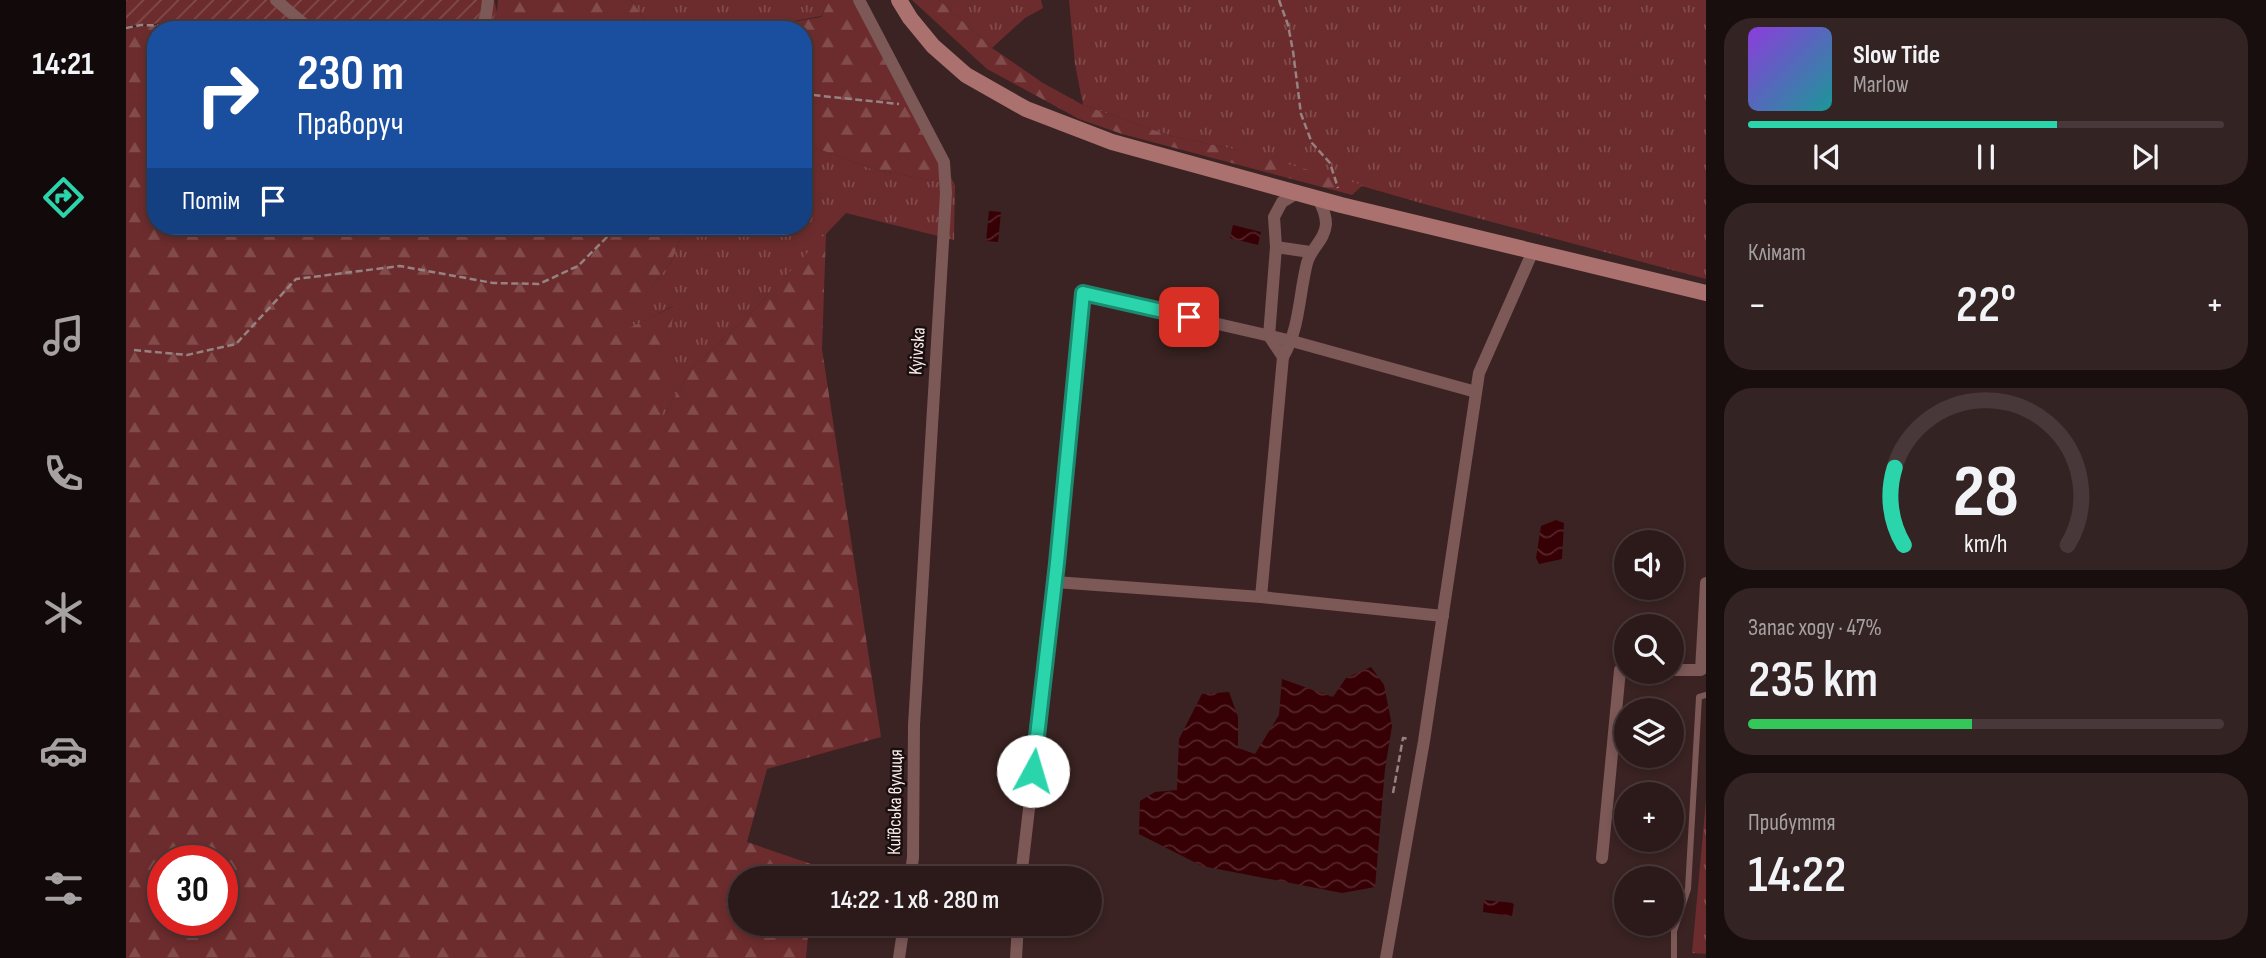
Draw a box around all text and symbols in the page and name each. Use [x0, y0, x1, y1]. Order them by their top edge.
text: Slow Tide [1853, 40, 1940, 71]
text: 14:21 [32, 45, 94, 84]
text: 230 m [297, 45, 404, 104]
icon: right [182, 49, 273, 140]
text: Marlow [1853, 71, 1909, 99]
text: Праворуч [297, 105, 404, 144]
icon: previous [1808, 138, 1846, 176]
icon: pause [1967, 138, 2005, 176]
icon: next [2126, 138, 2164, 176]
icon: directions [39, 173, 88, 222]
icon: arrive [254, 182, 292, 220]
text: Потім [182, 186, 240, 217]
text: Клімат [1748, 239, 1806, 267]
text: 22° [1956, 274, 2016, 337]
text: − [1748, 283, 1767, 328]
text: + [2205, 283, 2224, 328]
pin [1159, 287, 1219, 347]
icon: arrive [1170, 298, 1208, 336]
icon: music [39, 311, 88, 360]
street label: Kyivska [904, 326, 931, 376]
icon: phone [39, 449, 88, 498]
text: 28 [1953, 449, 2019, 537]
text: km/h [1964, 529, 2008, 560]
map controls [1614, 530, 1684, 936]
button: sound [1614, 530, 1684, 600]
icon: climate [39, 588, 88, 637]
button: search [1614, 614, 1684, 684]
text: Запас ходу · 47% [1748, 614, 1882, 642]
text: 235 km [1748, 649, 1878, 712]
button: layers [1614, 698, 1684, 768]
icon: car [39, 726, 88, 775]
position arrow [996, 734, 1070, 808]
street label: Київська вулиця [883, 749, 908, 855]
button: + [1614, 782, 1684, 852]
text: Прибуття [1748, 809, 1836, 837]
text: 14:22 [1748, 844, 1846, 907]
speed limit sign: 30 [147, 845, 238, 936]
icon: filters [39, 864, 88, 913]
button: − [1614, 866, 1684, 936]
text: 14:22 · 1 хв · 280 m [831, 885, 999, 916]

